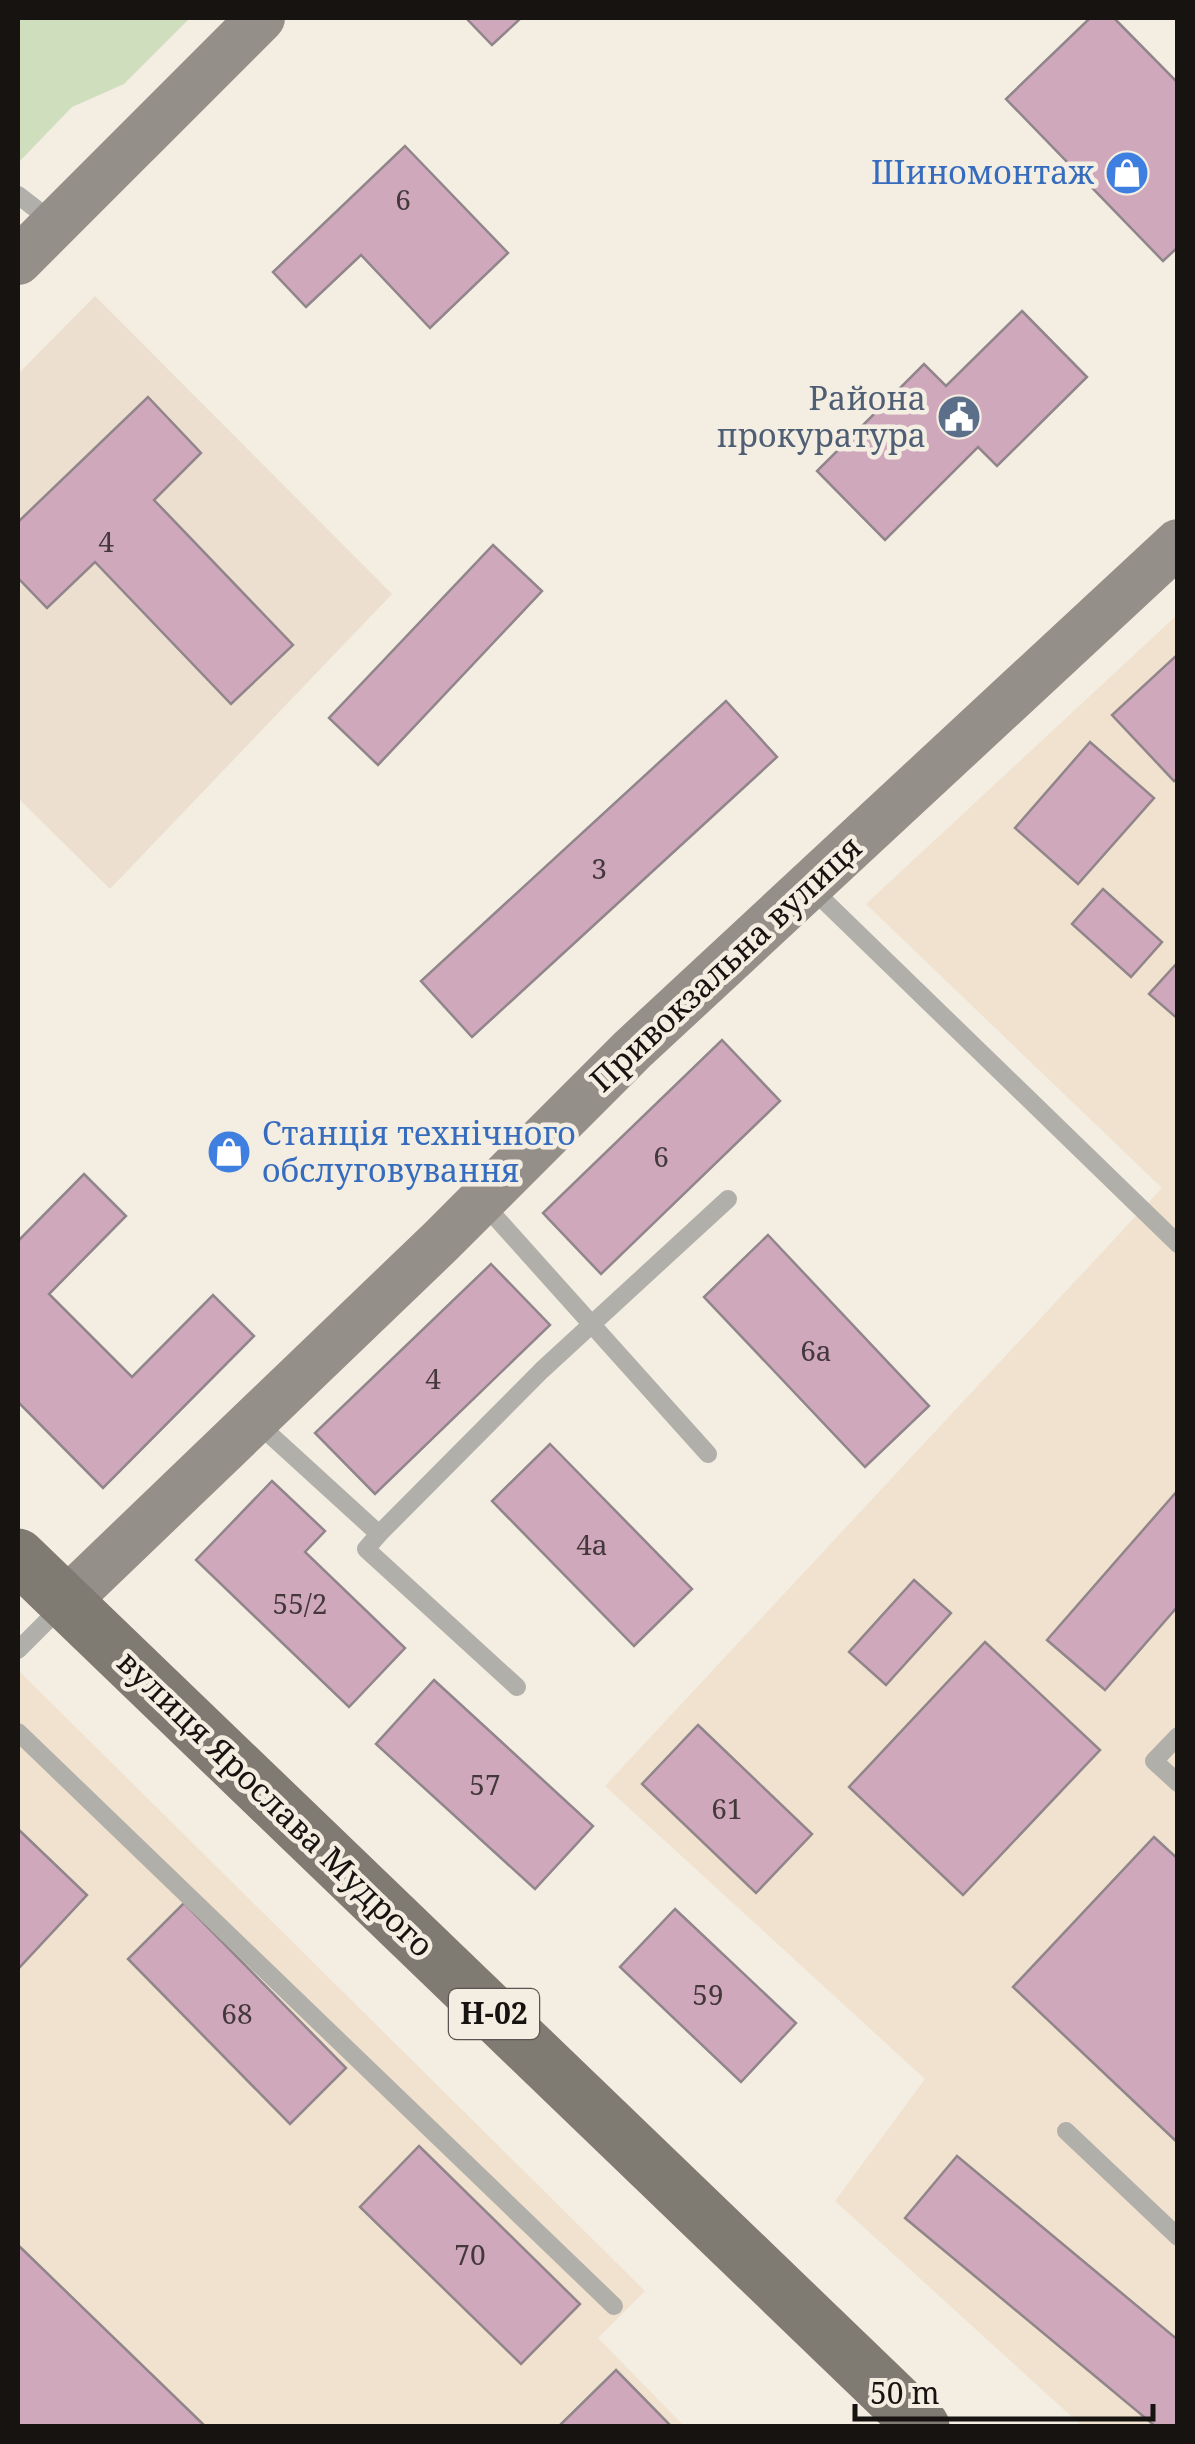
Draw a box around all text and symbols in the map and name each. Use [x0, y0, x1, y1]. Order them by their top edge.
place label: Шиномонтаж [871, 150, 1094, 193]
shop icon: Шиномонтаж [1104, 150, 1150, 196]
house number: 6 [395, 180, 411, 218]
place label: Района прокуратура [716, 376, 926, 456]
public building icon: Района прокуратура [936, 394, 982, 440]
house number: 4 [98, 522, 114, 560]
street label: Привокзальна вулиця [580, 825, 870, 1100]
house number: 3 [591, 849, 607, 887]
place label: Станція технічного обслуговування [262, 1111, 576, 1191]
shop icon: Станція технічного обслуговування [206, 1129, 252, 1175]
house number: 6 [653, 1137, 669, 1175]
house number: 6а [800, 1331, 832, 1369]
house number: 4 [425, 1359, 441, 1397]
house number: 4а [576, 1525, 608, 1563]
house number: 55/2 [272, 1584, 328, 1622]
street label: вулиця Ярослава Мудрого [109, 1640, 443, 1966]
house number: 57 [469, 1765, 501, 1803]
house number: 61 [711, 1789, 743, 1827]
house number: 59 [692, 1975, 724, 2013]
road number: Н-02 [449, 1989, 539, 2039]
house number: 68 [221, 1994, 253, 2032]
house number: 70 [454, 2235, 486, 2273]
scale bar [855, 2359, 1152, 2421]
text: 50 m [870, 2372, 940, 2413]

